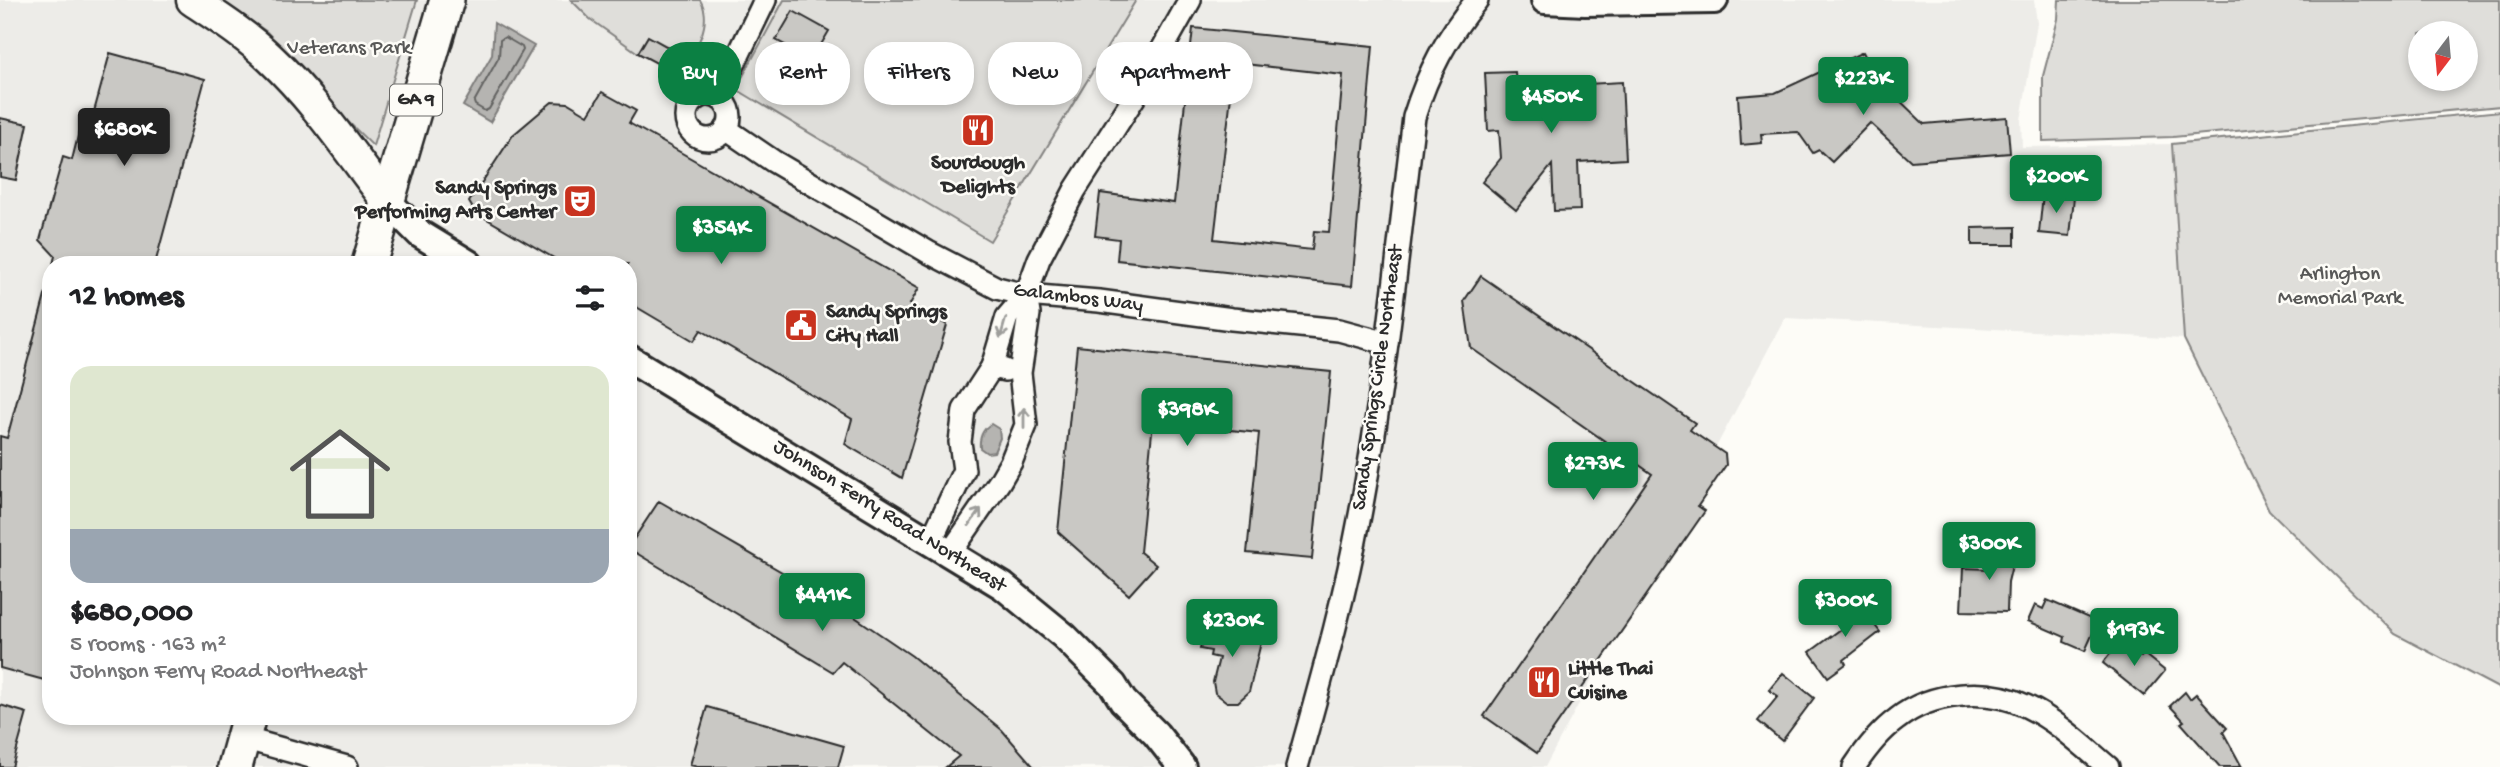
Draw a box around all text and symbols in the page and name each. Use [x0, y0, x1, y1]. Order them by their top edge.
north arrow [2408, 21, 2478, 91]
map controls [2408, 21, 2478, 91]
park label: Veterans Park [286, 37, 414, 62]
chip: Buy [658, 42, 741, 105]
chip: Rent [755, 42, 850, 105]
chip: Filters [864, 42, 974, 105]
chip: New [988, 42, 1082, 105]
chip: Apartment [1096, 42, 1253, 105]
pin: $223K [1814, 58, 1912, 117]
text: $223K [1834, 66, 1892, 93]
pin: $450K [1502, 76, 1600, 135]
text: $450K [1521, 84, 1581, 111]
road number: GA 9 [390, 85, 442, 116]
pin: $680K [75, 108, 173, 168]
restaurant icon: Sourdough Delights [959, 111, 997, 149]
text: $680K [94, 117, 154, 144]
place label: Sourdough Delights [931, 152, 1026, 201]
pin: $200K [2007, 156, 2105, 215]
text: $200K [2026, 164, 2086, 191]
place label: Sandy Springs Performing Arts Center [354, 177, 559, 226]
theatre icon: Sandy Springs Performing Arts Center [561, 182, 599, 220]
pin: $354K [672, 206, 770, 266]
text: $354K [692, 215, 750, 242]
street label: Sandy Springs Circle Northeast [1348, 242, 1410, 512]
park label: Arlington Memorial Park [2278, 263, 2405, 312]
icon: filters [571, 279, 609, 317]
street label: Galambos Way [1012, 279, 1144, 319]
text: 12 homes [70, 281, 183, 316]
place label: Sandy Springs City Hall [825, 301, 948, 350]
public building icon: Sandy Springs City Hall [782, 306, 820, 344]
one-way arrow [996, 317, 1009, 339]
pin: $398K [1138, 388, 1236, 448]
text: $398K [1157, 397, 1217, 424]
one-way arrow [1017, 407, 1031, 430]
icon: home [277, 411, 403, 537]
street label: Johnson Ferry Road Northeast [768, 435, 1012, 600]
pin: $273K [1544, 442, 1642, 502]
text: $273K [1564, 451, 1622, 478]
one-way arrow [968, 508, 983, 527]
pin: $300K [1940, 522, 2038, 582]
text: $300K [1958, 531, 2020, 558]
pin: $441K [773, 574, 871, 633]
pin: $300K [1796, 580, 1894, 639]
text: $441K [795, 582, 849, 609]
text: $300K [1814, 588, 1876, 615]
text: $680,000 [70, 597, 193, 632]
pin: $230K [1183, 600, 1281, 659]
text: $230K [1202, 608, 1262, 635]
pin: $193K [2085, 608, 2183, 668]
text: $193K [2106, 617, 2162, 644]
text: 5 rooms · 163 m² [70, 632, 226, 659]
place label: Little Thai Cuisine [1567, 658, 1653, 707]
text: Johnson Ferry Road Northeast [70, 659, 366, 686]
restaurant icon: Little Thai Cuisine [1525, 663, 1563, 701]

